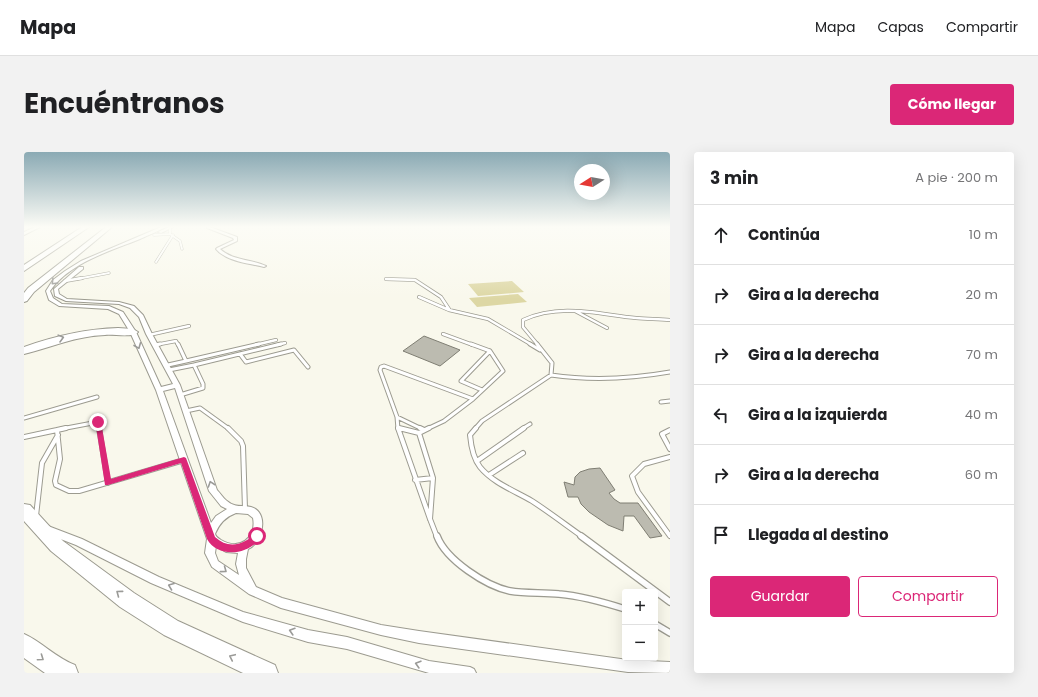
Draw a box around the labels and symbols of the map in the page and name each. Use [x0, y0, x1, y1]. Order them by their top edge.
north arrow [574, 164, 610, 200]
one-way arrow [51, 278, 59, 285]
one-way arrow [57, 334, 64, 343]
one-way arrow [134, 343, 142, 350]
route end [89, 413, 107, 431]
one-way arrow [207, 480, 215, 487]
route start [248, 527, 266, 545]
one-way arrow [219, 565, 226, 572]
one-way arrow [167, 583, 174, 591]
one-way arrow [116, 590, 123, 598]
one-way arrow [289, 628, 296, 636]
one-way arrow [37, 653, 44, 660]
one-way arrow [229, 654, 236, 662]
one-way arrow [415, 660, 422, 669]

